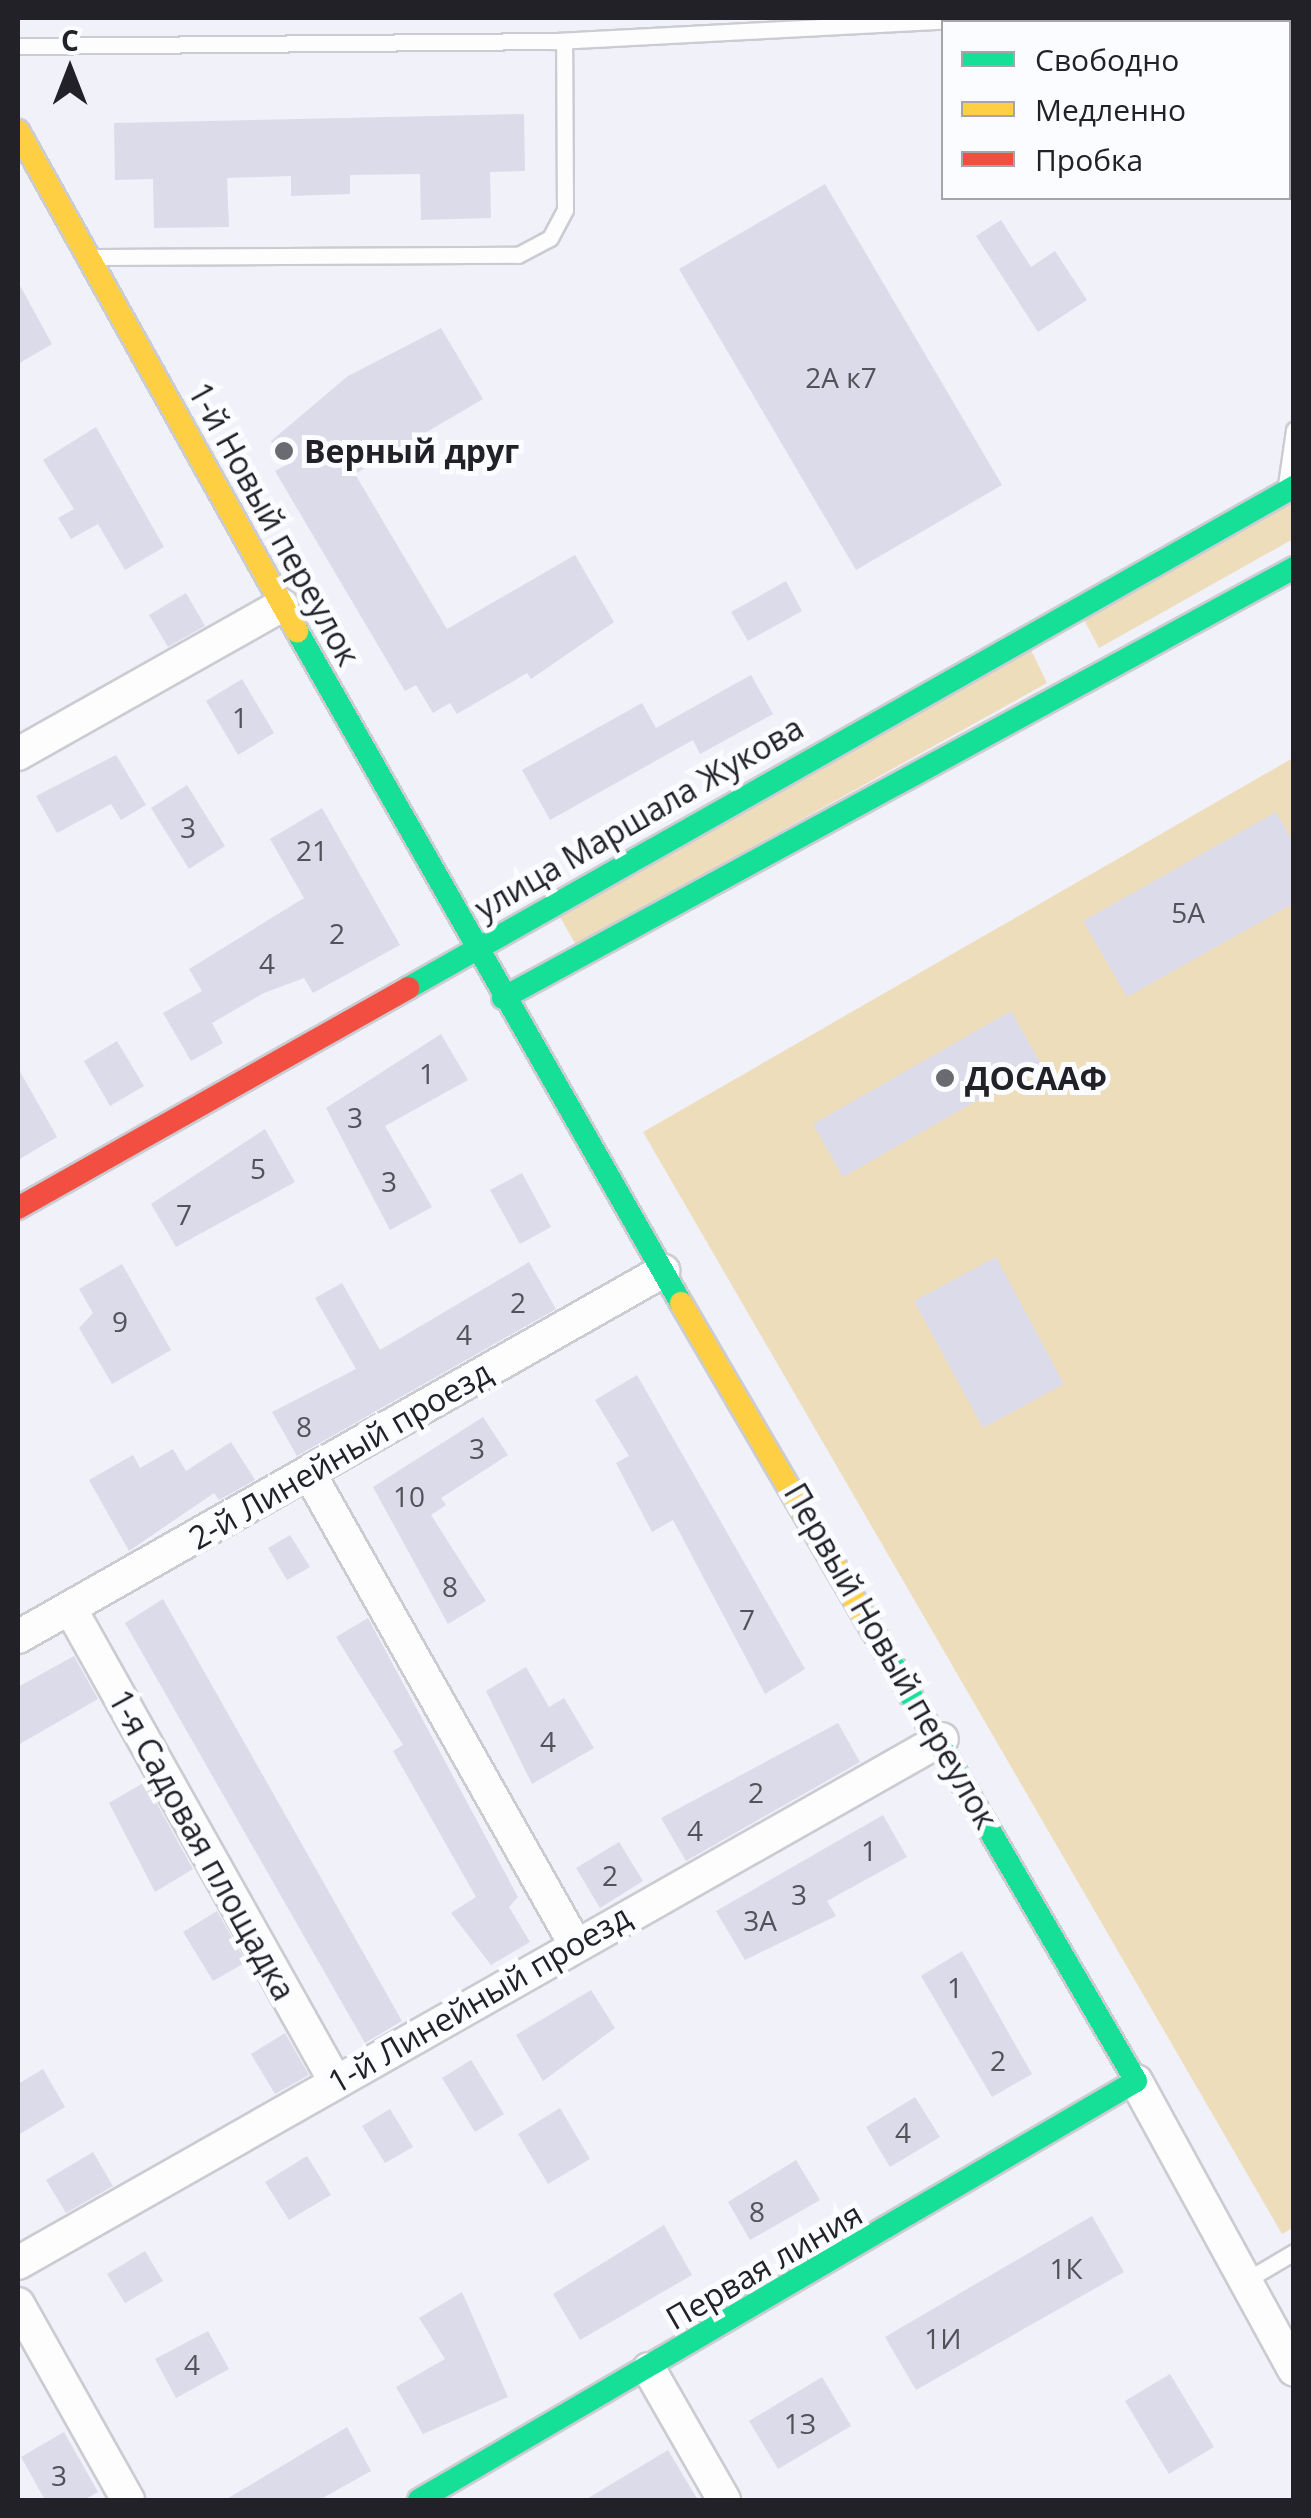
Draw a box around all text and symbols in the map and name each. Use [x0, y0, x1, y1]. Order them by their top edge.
north arrow [20, 20, 120, 120]
legend [941, 20, 1291, 200]
text: С [61, 21, 79, 59]
text: Свободно [1035, 39, 1179, 80]
text: Медленно [1035, 89, 1186, 130]
text: Пробка [1035, 139, 1143, 180]
house number: 2А к7 [805, 360, 877, 394]
street label: 1-й Новый переулок [180, 376, 368, 672]
place label: Верный друг [304, 432, 519, 470]
marker: Верный друг [273, 440, 295, 462]
house number: 1 [232, 700, 248, 734]
street label: улица Маршала Жукова [468, 708, 810, 928]
house number: 3 [180, 810, 196, 844]
house number: 21 [296, 833, 328, 867]
house number: 5А [1171, 895, 1205, 929]
house number: 2 [329, 916, 345, 950]
house number: 4 [259, 946, 275, 980]
house number: 1 [419, 1056, 435, 1090]
place label: ДОСААФ [965, 1059, 1107, 1097]
marker: ДОСААФ [934, 1067, 956, 1089]
house number: 3 [347, 1100, 363, 1134]
house number: 5 [250, 1151, 266, 1185]
house number: 3 [381, 1164, 397, 1198]
house number: 7 [176, 1197, 192, 1231]
house number: 2 [510, 1285, 526, 1319]
house number: 9 [112, 1304, 128, 1338]
house number: 4 [456, 1317, 472, 1351]
street label: 2-й Линейный проезд [182, 1353, 498, 1557]
house number: 8 [296, 1409, 312, 1443]
house number: 3 [469, 1431, 485, 1465]
street label: Первый Новый переулок [776, 1476, 1006, 1836]
house number: 10 [393, 1479, 425, 1513]
house number: 8 [442, 1569, 458, 1603]
house number: 7 [739, 1602, 755, 1636]
street label: 1-я Садовая площадка [101, 1683, 303, 2007]
house number: 4 [540, 1724, 556, 1758]
house number: 2 [748, 1775, 764, 1809]
house number: 4 [687, 1813, 703, 1847]
house number: 1 [861, 1833, 877, 1867]
house number: 2 [602, 1858, 618, 1892]
house number: 3 [791, 1877, 807, 1911]
street label: 1-й Линейный проезд [321, 1897, 637, 2101]
house number: 3А [743, 1903, 777, 1937]
house number: 1 [947, 1970, 963, 2004]
house number: 2 [990, 2043, 1006, 2077]
house number: 4 [895, 2115, 911, 2149]
street label: Первая линия [659, 2194, 869, 2338]
house number: 8 [749, 2194, 765, 2228]
house number: 1К [1049, 2251, 1083, 2285]
house number: 1И [924, 2321, 962, 2355]
house number: 4 [184, 2347, 200, 2381]
house number: 1З [784, 2406, 816, 2440]
house number: 3 [51, 2458, 67, 2492]

